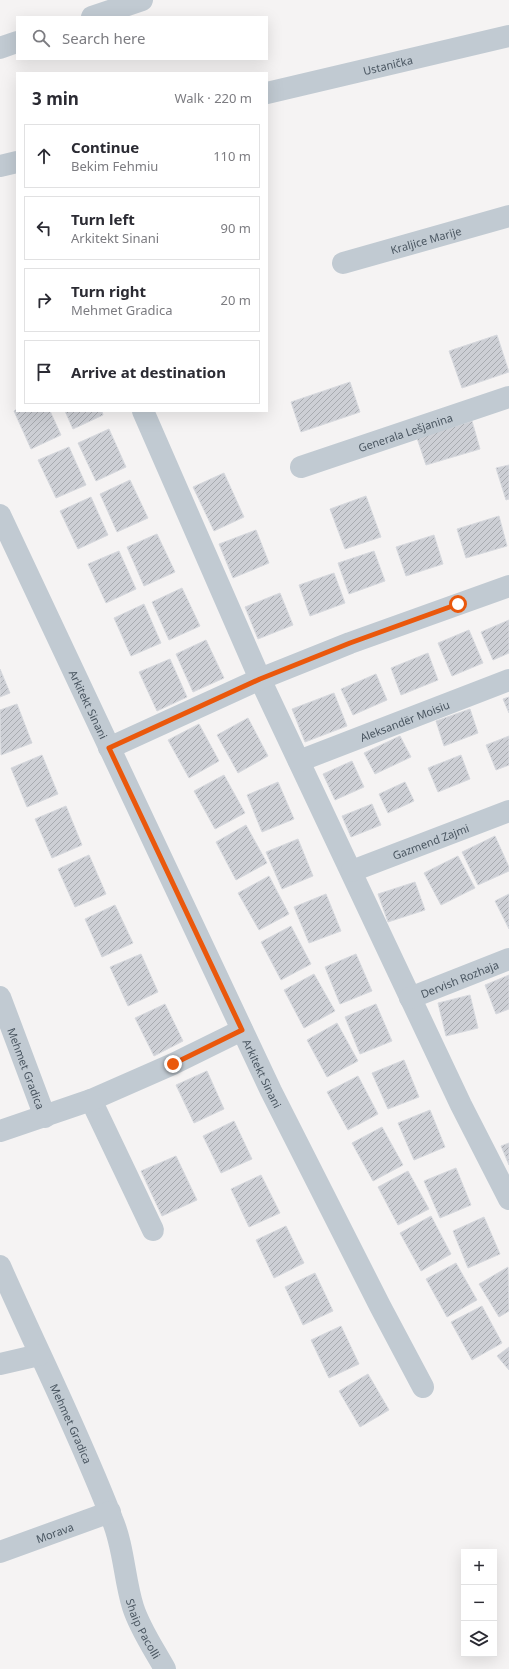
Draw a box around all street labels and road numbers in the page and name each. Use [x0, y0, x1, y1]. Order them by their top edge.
street label: Ustanička [361, 51, 414, 78]
street label: Kraljice Marije [389, 222, 463, 257]
street label: Generala Lešjanina [356, 409, 454, 455]
street label: Arkitekt Sinani [66, 667, 112, 741]
street label: Aleksandër Moisiu [357, 696, 451, 744]
street label: Gazmend Zajmi [390, 820, 471, 862]
street label: Dervish Rozhaja [418, 956, 501, 1001]
street label: Mehmet Gradica [5, 1025, 49, 1111]
street label: Arkitekt Sinani [240, 1036, 286, 1110]
street label: Mehmet Gradica [47, 1381, 96, 1466]
street label: Morava [34, 1518, 75, 1546]
street label: Shaip Pacolli [123, 1597, 165, 1661]

